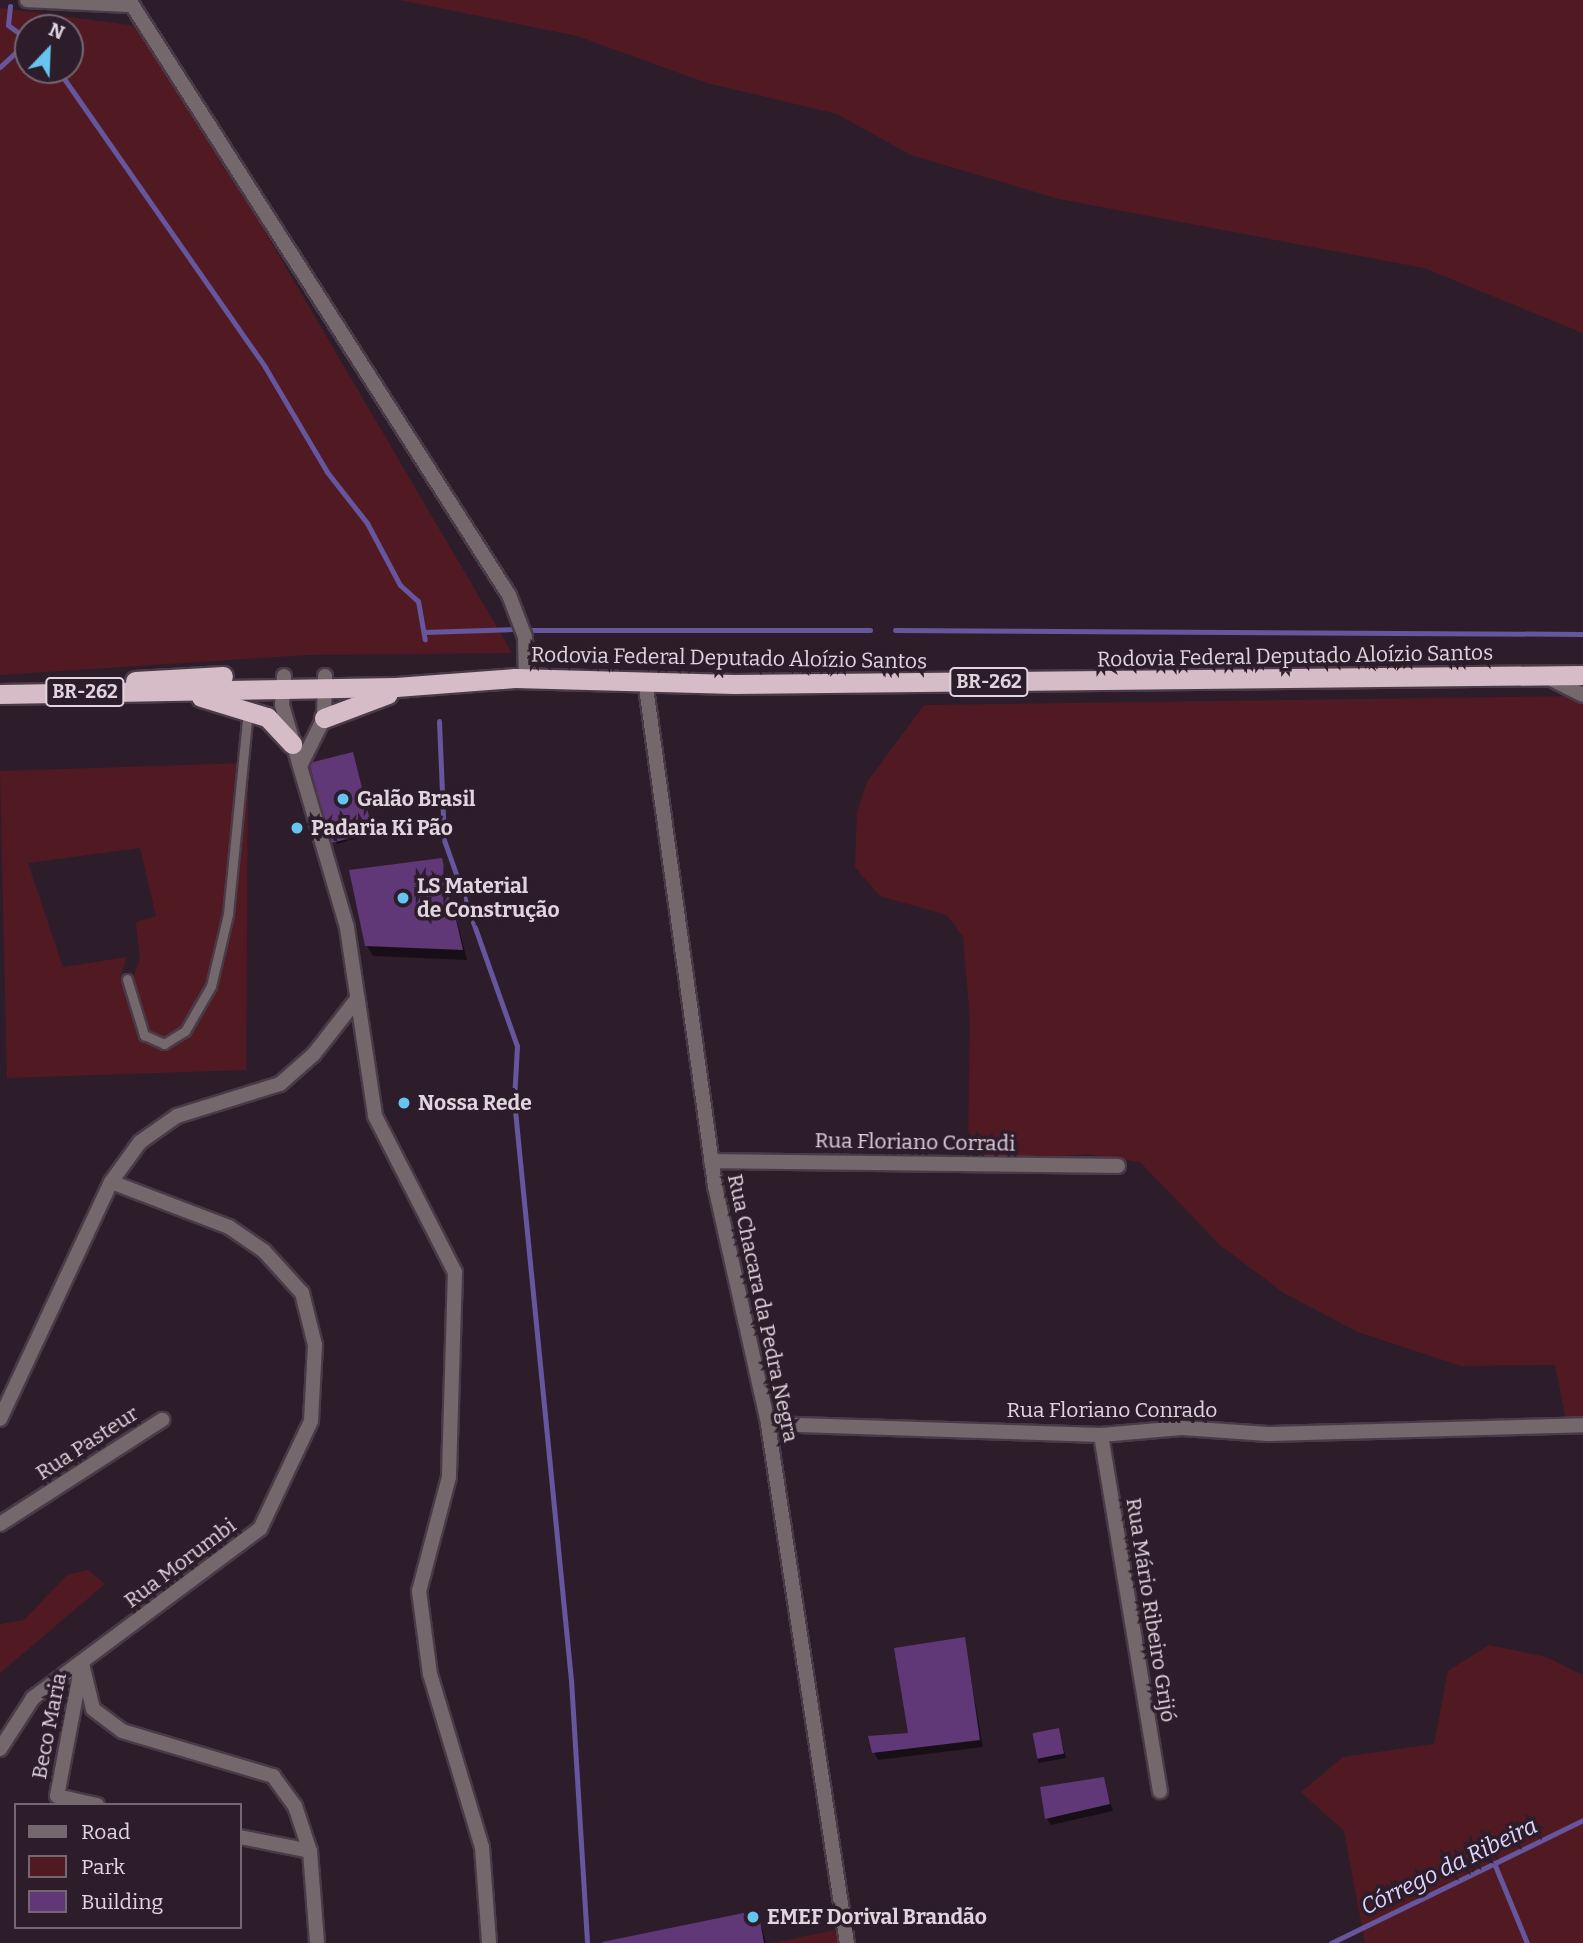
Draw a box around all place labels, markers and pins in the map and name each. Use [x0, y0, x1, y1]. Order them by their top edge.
place label: Galão Brasil [357, 786, 476, 812]
marker: Galão Brasil [335, 791, 351, 807]
place label: Padaria Ki Pão [311, 815, 453, 841]
marker: Padaria Ki Pão [289, 820, 305, 836]
place label: LS Material de Construção [417, 873, 560, 923]
marker: LS Material de Construção [395, 890, 411, 906]
place label: Nossa Rede [418, 1090, 532, 1116]
marker: Nossa Rede [396, 1095, 412, 1111]
place label: EMEF Dorival Brandão [767, 1904, 987, 1930]
marker: EMEF Dorival Brandão [745, 1909, 761, 1925]

